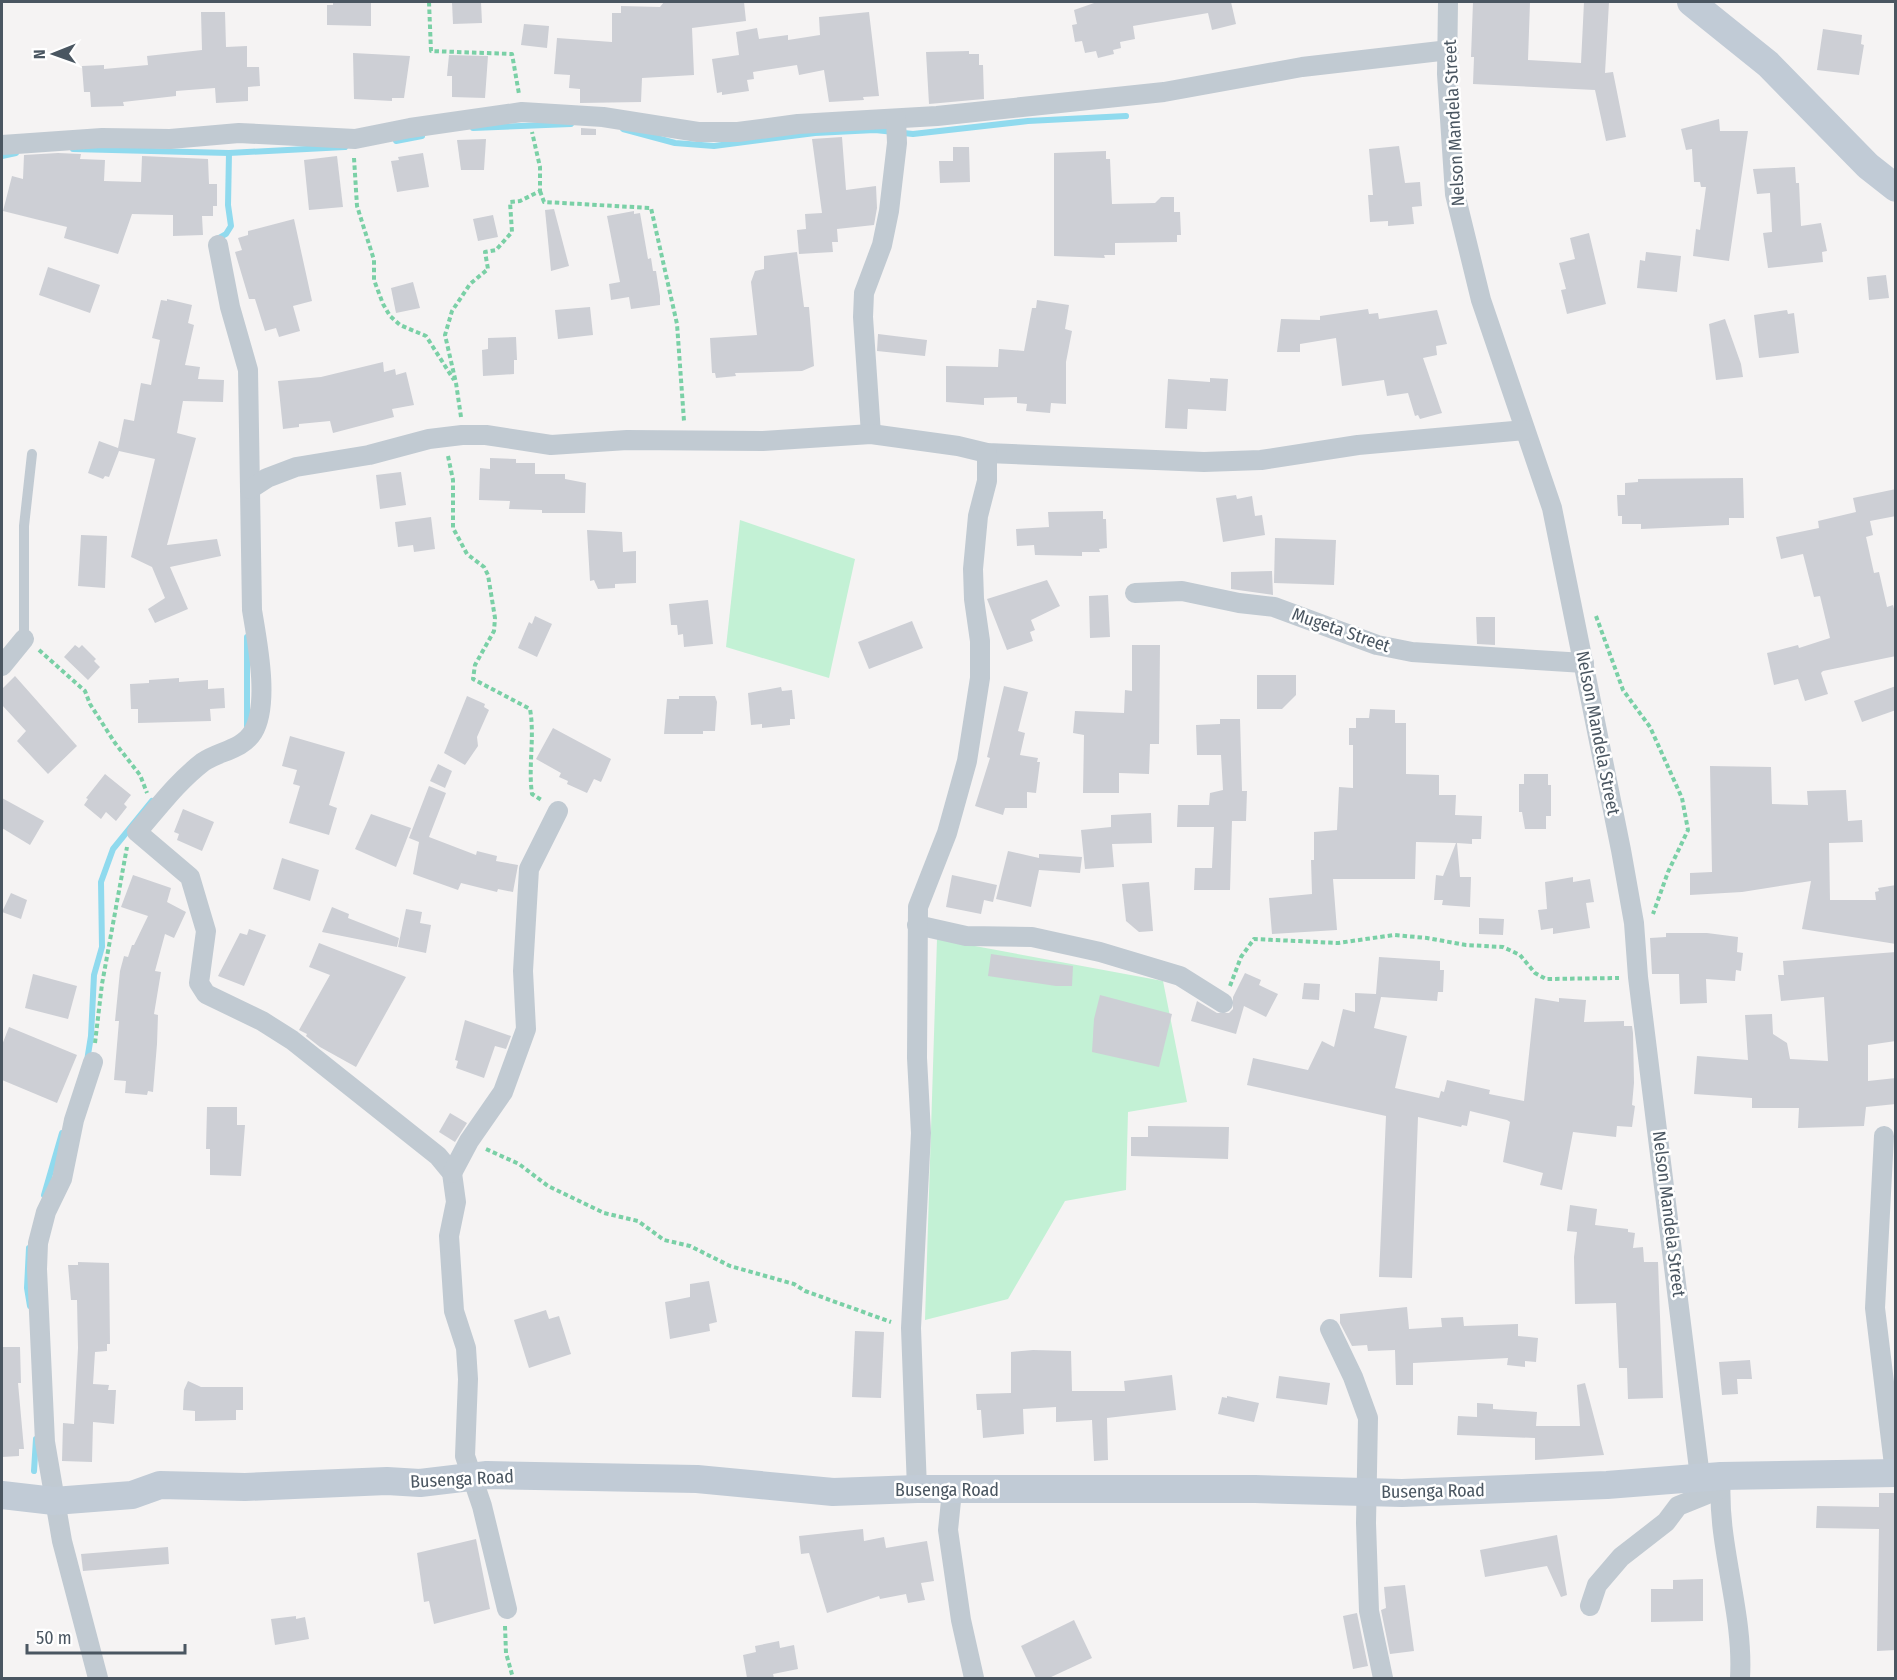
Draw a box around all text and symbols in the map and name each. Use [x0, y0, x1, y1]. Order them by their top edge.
north arrow [24, 24, 84, 84]
street label: Nelson Mandela Street [1439, 39, 1469, 207]
text: N [30, 49, 49, 59]
street label: Mugeta Street [1289, 603, 1393, 657]
street label: Nelson Mandela Street [1571, 649, 1625, 817]
street label: Nelson Mandela Street [1648, 1130, 1690, 1298]
street label: Busenga Road [410, 1465, 514, 1493]
street label: Busenga Road [895, 1479, 999, 1501]
street label: Busenga Road [1381, 1479, 1485, 1503]
scale bar [27, 1617, 184, 1655]
text: 50 m [36, 1627, 72, 1649]

